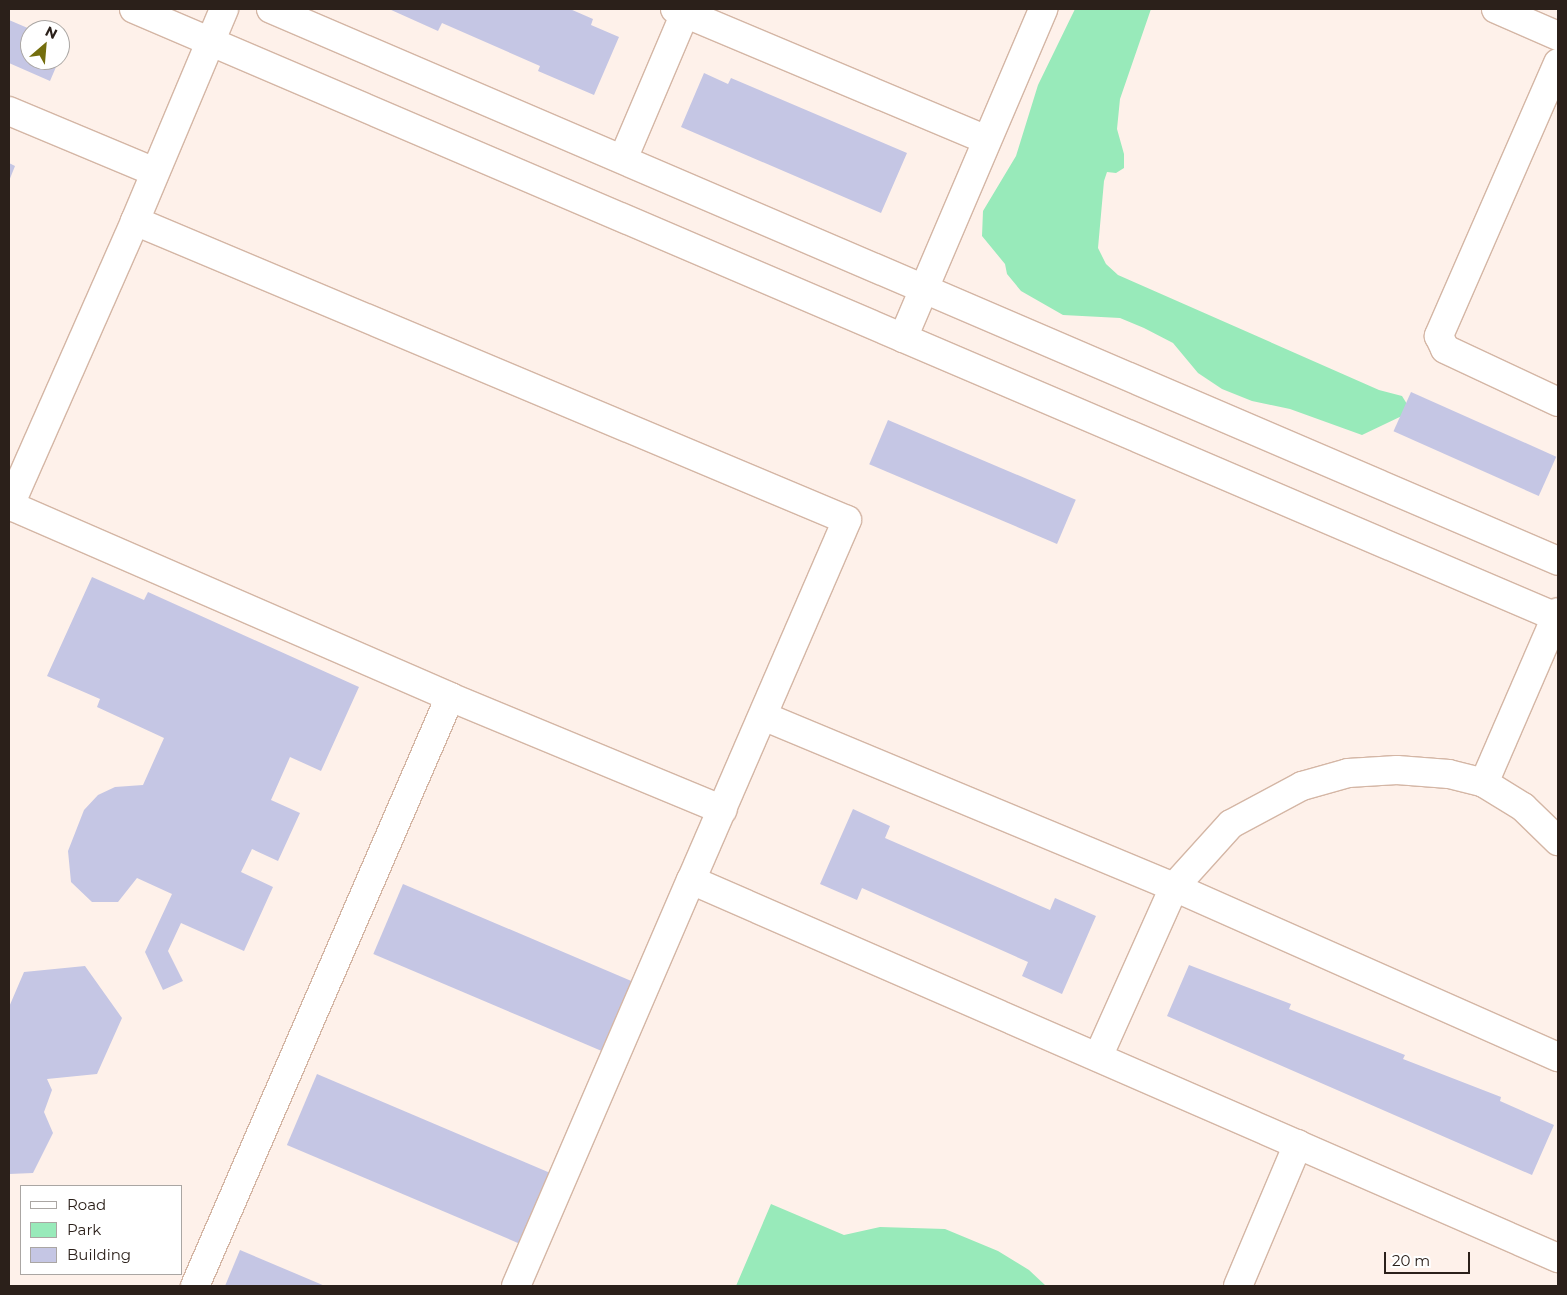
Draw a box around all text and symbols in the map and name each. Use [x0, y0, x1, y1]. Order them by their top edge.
north arrow [20, 20, 70, 70]
text: N [42, 22, 60, 43]
legend [20, 1185, 182, 1275]
text: Road [67, 1195, 106, 1214]
text: Park [67, 1220, 101, 1239]
scale bar [1387, 1242, 1473, 1274]
text: Building [67, 1245, 131, 1264]
text: 20 m [1392, 1251, 1430, 1270]

